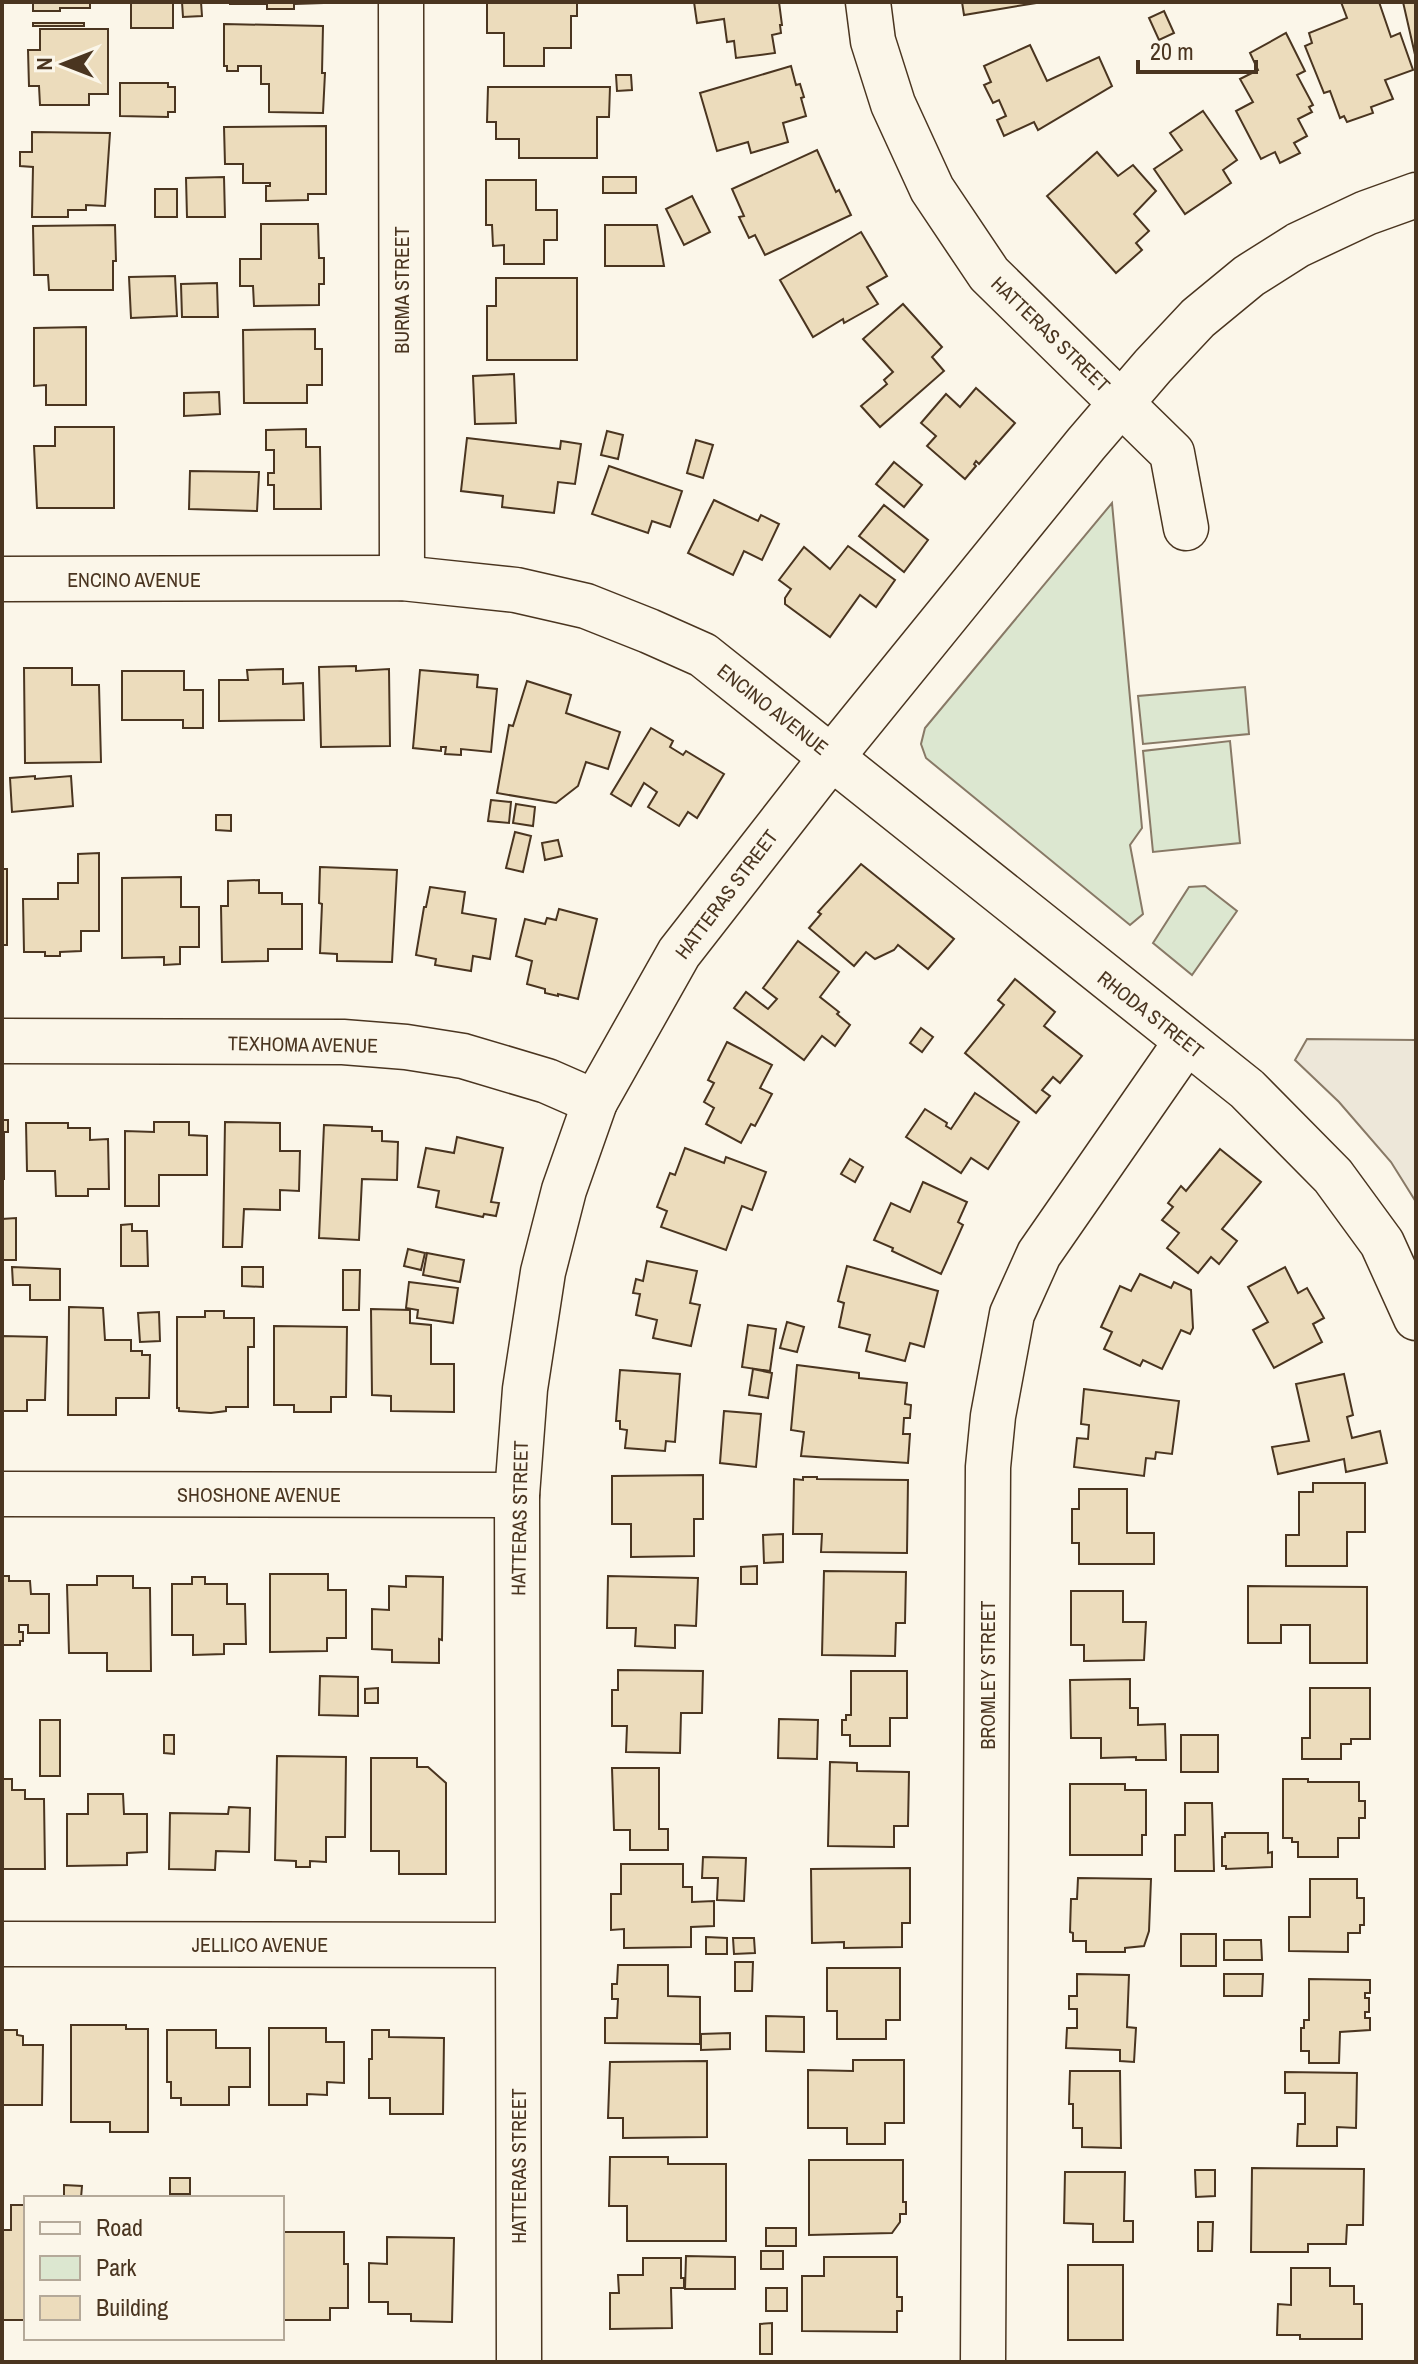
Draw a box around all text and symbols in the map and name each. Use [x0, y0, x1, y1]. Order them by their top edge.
north arrow [24, 24, 104, 104]
scale bar [1138, 24, 1256, 74]
text: 20 m [1150, 35, 1194, 67]
text: N [29, 57, 59, 71]
street label: BURMA STREET [388, 226, 415, 354]
street label: HATTERAS STREET [986, 270, 1116, 398]
street label: ENCINO AVENUE [67, 566, 201, 593]
street label: ENCINO AVENUE [712, 657, 834, 761]
street label: HATTERAS STREET [668, 824, 784, 964]
street label: RHODA STREET [1092, 964, 1210, 1064]
street label: TEXHOMA AVENUE [228, 1029, 378, 1059]
street label: HATTERAS STREET [504, 1440, 534, 1596]
street label: SHOSHONE AVENUE [177, 1481, 341, 1508]
street label: BROMLEY STREET [974, 1600, 1001, 1750]
street label: JELLICO AVENUE [192, 1931, 328, 1958]
street label: HATTERAS STREET [505, 2088, 532, 2244]
legend [24, 2196, 284, 2340]
text: Road [96, 2211, 143, 2243]
text: Park [96, 2251, 137, 2283]
text: Building [96, 2291, 168, 2323]

